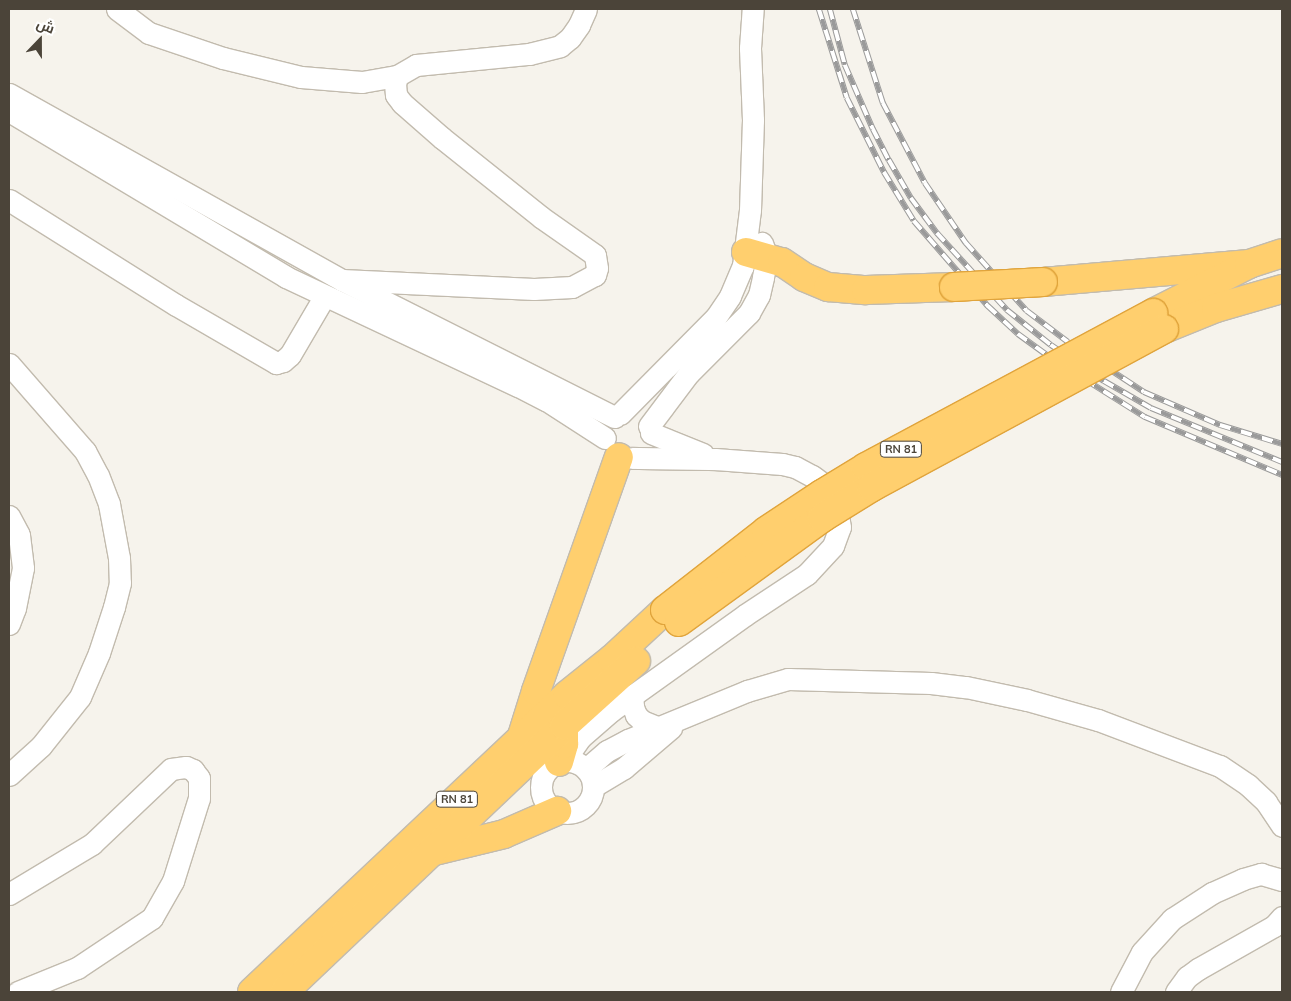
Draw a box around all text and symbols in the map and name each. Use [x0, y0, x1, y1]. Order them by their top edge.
text: ش [34, 14, 57, 38]
north arrow [15, 15, 65, 65]
road number: RN 81 [880, 440, 922, 458]
road number: RN 81 [436, 791, 478, 808]

